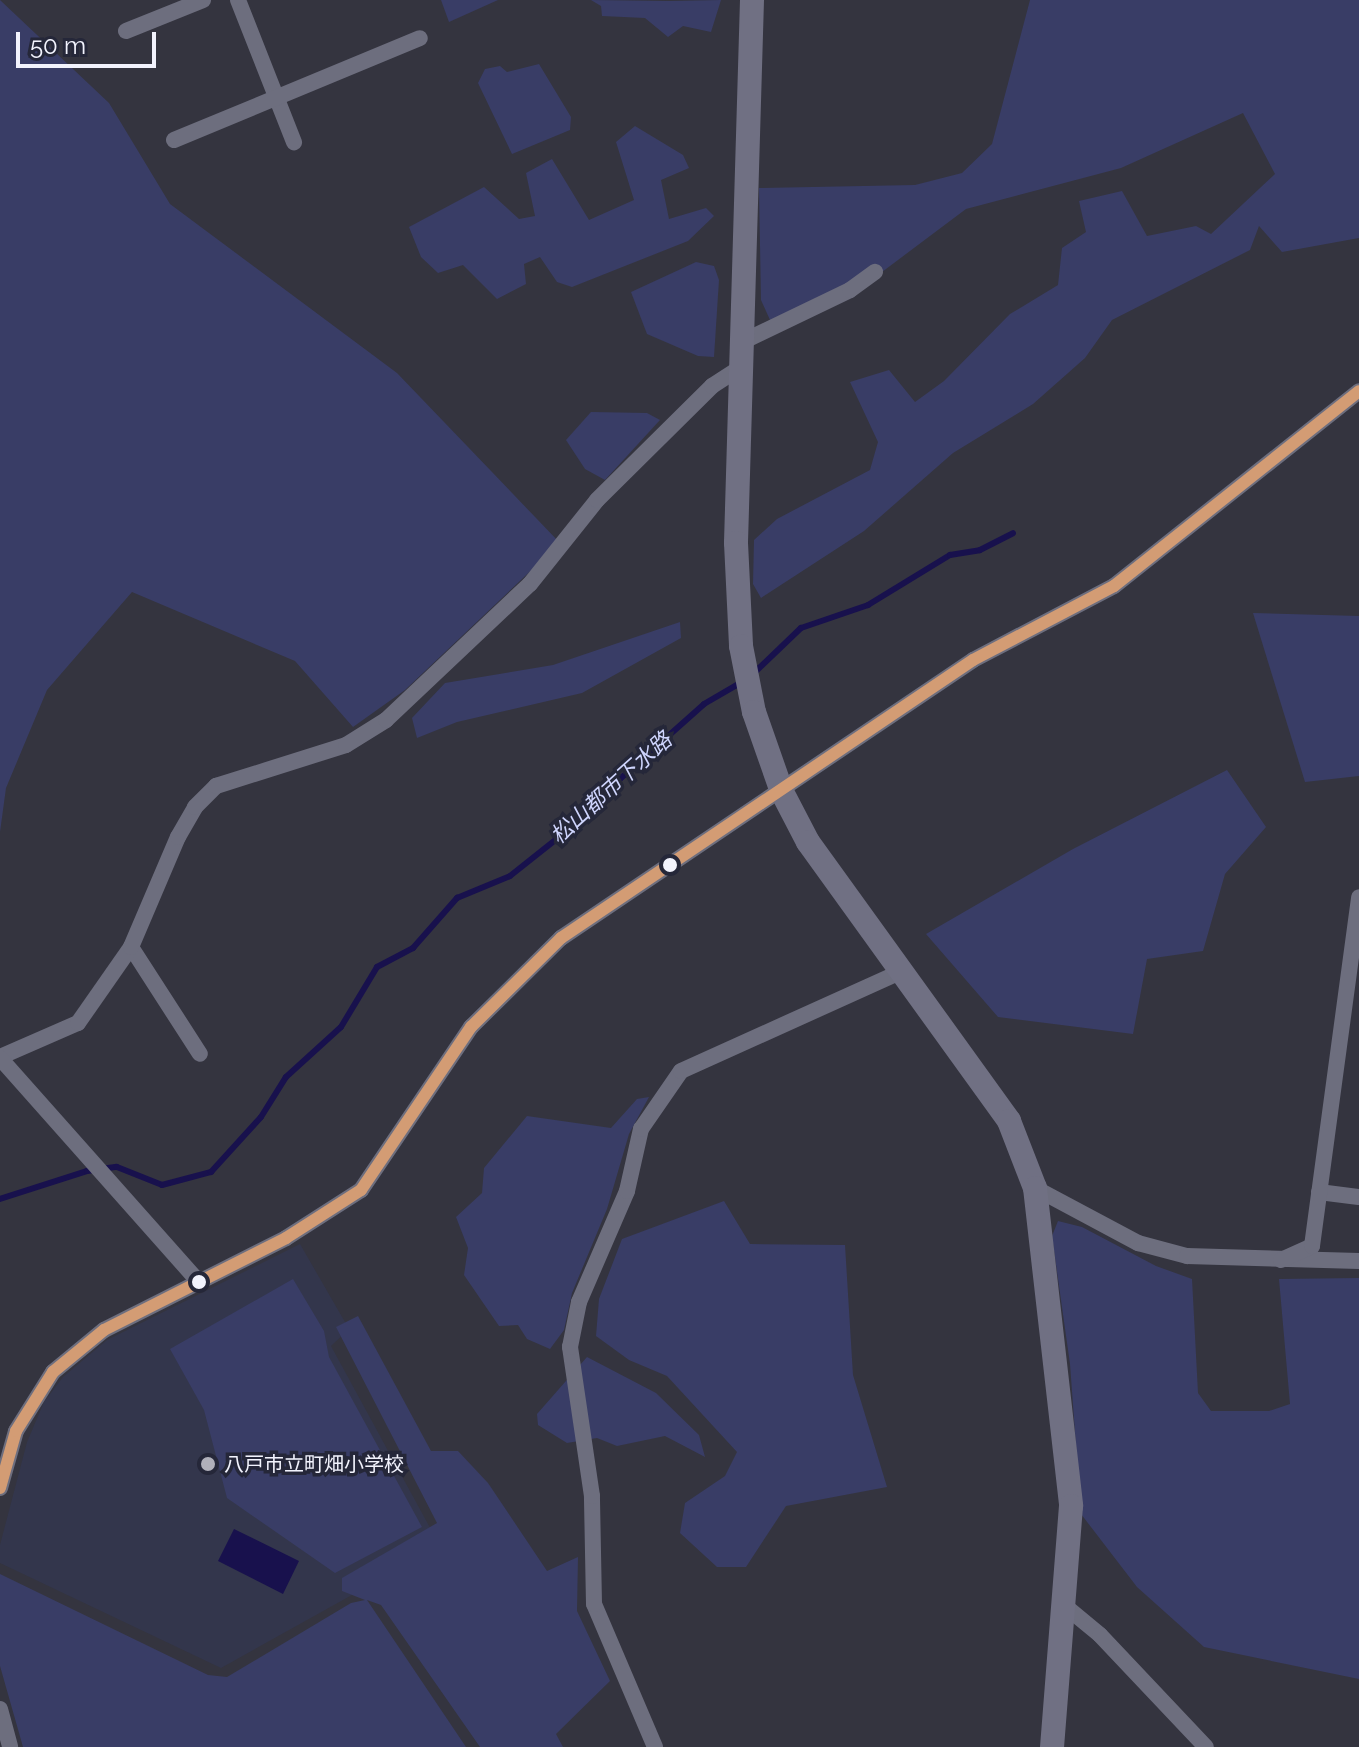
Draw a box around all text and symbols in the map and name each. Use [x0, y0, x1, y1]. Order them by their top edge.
scale bar [20, 16, 160, 66]
text: 50 m [30, 31, 86, 60]
water label: 松山都市下水路 [545, 727, 677, 849]
unlabelled marker [662, 857, 678, 873]
unlabelled marker [191, 1274, 207, 1290]
place label: 八戸市立町畑小学校 [224, 1452, 404, 1476]
marker: 八戸市立町畑小学校 [199, 1455, 217, 1473]

